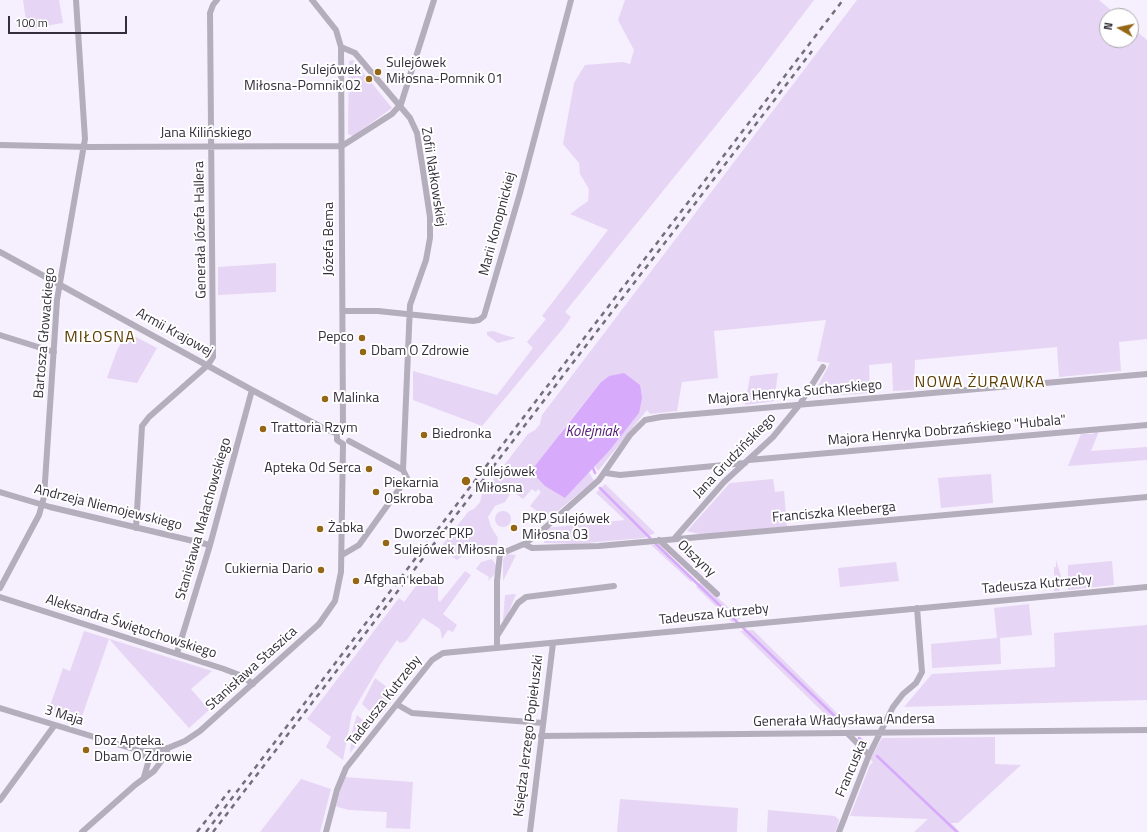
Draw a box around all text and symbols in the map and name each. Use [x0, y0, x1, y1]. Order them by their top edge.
scale bar [10, 8, 129, 34]
north arrow [1099, 8, 1139, 48]
text: 100 m [15, 13, 48, 32]
text: N [1100, 21, 1117, 31]
place label: Sulejówek Miłosna-Pomnik 01 [386, 56, 503, 88]
place label: Sulejówek Miłosna-Pomnik 02 [244, 63, 361, 96]
marker: Sulejówek Miłosna-Pomnik 01 [373, 67, 383, 77]
marker: Sulejówek Miłosna-Pomnik 02 [364, 74, 374, 84]
street label: Jana Kilińskiego [160, 126, 252, 142]
street label: Zofii Nałkowskiej [417, 126, 449, 228]
street label: Generała Józefa Hallera [191, 161, 211, 299]
street label: Marii Konopnickiej [476, 170, 520, 278]
street label: Józefa Bema [322, 202, 338, 276]
street label: Bartosza Głowackiego [31, 267, 59, 399]
street label: Armii Krajowej [133, 305, 215, 361]
district label: MIŁOSNA [64, 328, 136, 348]
place label: Pepco [318, 330, 354, 346]
marker: Pepco [357, 333, 367, 343]
place label: Dbam O Zdrowie [371, 344, 469, 360]
marker: Dbam O Zdrowie [358, 347, 368, 357]
district label: NOWA ŻURAWKA [915, 373, 1045, 393]
street label: Majora Henryka Sucharskiego [707, 377, 883, 409]
place label: Malinka [333, 391, 379, 407]
marker: Malinka [320, 394, 330, 404]
street label: Jana Grudzińskiego [690, 410, 780, 502]
street label: Majora Henryka Dobrzańskiego "Hubala" [827, 412, 1067, 450]
place label: Trattoria Rzym [271, 421, 358, 437]
water label: Kolejniak [566, 423, 618, 441]
marker: Trattoria Rzym [258, 424, 268, 434]
place label: Biedronka [432, 427, 491, 443]
marker: Biedronka [419, 430, 429, 440]
street label: Stanisława Małachowskiego [173, 436, 235, 602]
place label: Apteka Od Serca [264, 461, 361, 477]
marker: Apteka Od Serca [364, 464, 374, 474]
place label: Sulejówek Miłosna [475, 465, 535, 498]
marker: Sulejówek Miłosna [460, 475, 472, 487]
place label: Piekarnia Oskroba [384, 476, 439, 508]
street label: Andrzeja Niemojewskiego [32, 481, 184, 535]
marker: Piekarnia Oskroba [371, 487, 381, 497]
street label: Franciszka Kleeberga [772, 499, 896, 527]
place label: PKP Sulejówek Miłosna 03 [522, 512, 610, 544]
place label: Żabka [328, 521, 364, 537]
marker: PKP Sulejówek Miłosna 03 [509, 523, 519, 533]
marker: Żabka [315, 524, 325, 534]
place label: Dworzec PKP Sulejówek Miłosna [394, 527, 505, 560]
street label: Olszyny [673, 537, 719, 581]
marker: Dworzec PKP Sulejówek Miłosna [381, 538, 391, 548]
place label: Cukiernia Dario [224, 562, 313, 578]
marker: Cukiernia Dario [316, 565, 326, 575]
street label: Tadeusza Kutrzeby [981, 572, 1093, 598]
place label: Afghan kebab [364, 573, 444, 589]
marker: Afghan kebab [351, 576, 361, 586]
street label: Aleksandra Świętochowskiego [43, 591, 219, 663]
street label: Tadeusza Kutrzeby [658, 601, 770, 629]
street label: Stanisława Staszica [203, 624, 301, 714]
street label: Tadeusza Kutrzeby [344, 652, 426, 750]
street label: Księdza Jerzego Popiełuszki [511, 654, 547, 818]
street label: 3 Maja [43, 702, 85, 730]
street label: Generała Władysława Andersa [753, 711, 935, 731]
place label: Doz Apteka. Dbam O Zdrowie [94, 734, 192, 766]
street label: Francuska [833, 738, 871, 800]
marker: Doz Apteka. Dbam O Zdrowie [81, 745, 91, 755]

